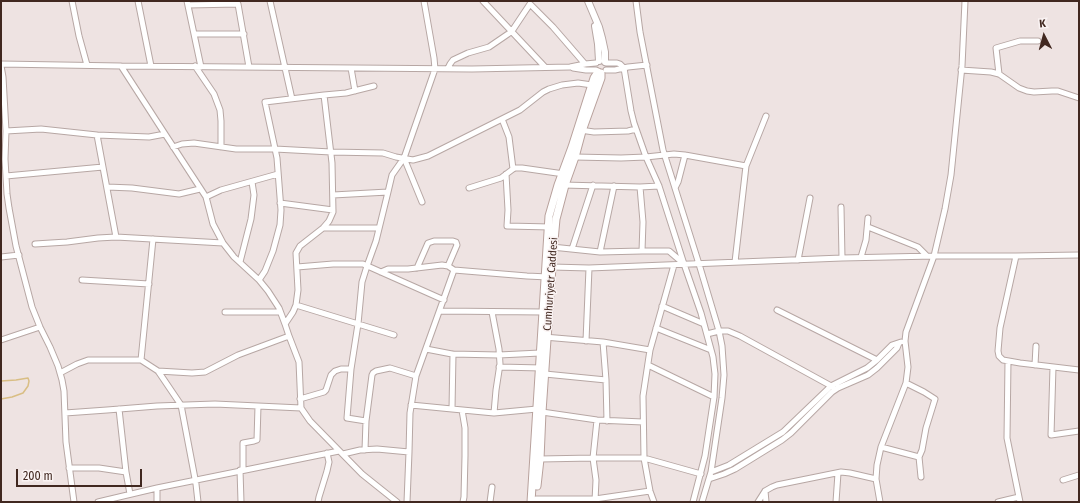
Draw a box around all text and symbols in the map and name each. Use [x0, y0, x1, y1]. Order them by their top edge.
north arrow [1024, 16, 1064, 56]
text: K [1039, 17, 1047, 30]
street label: Cumhuriyetr Caddesi [541, 237, 561, 331]
scale bar [18, 461, 144, 487]
text: 200 m [23, 469, 53, 483]

